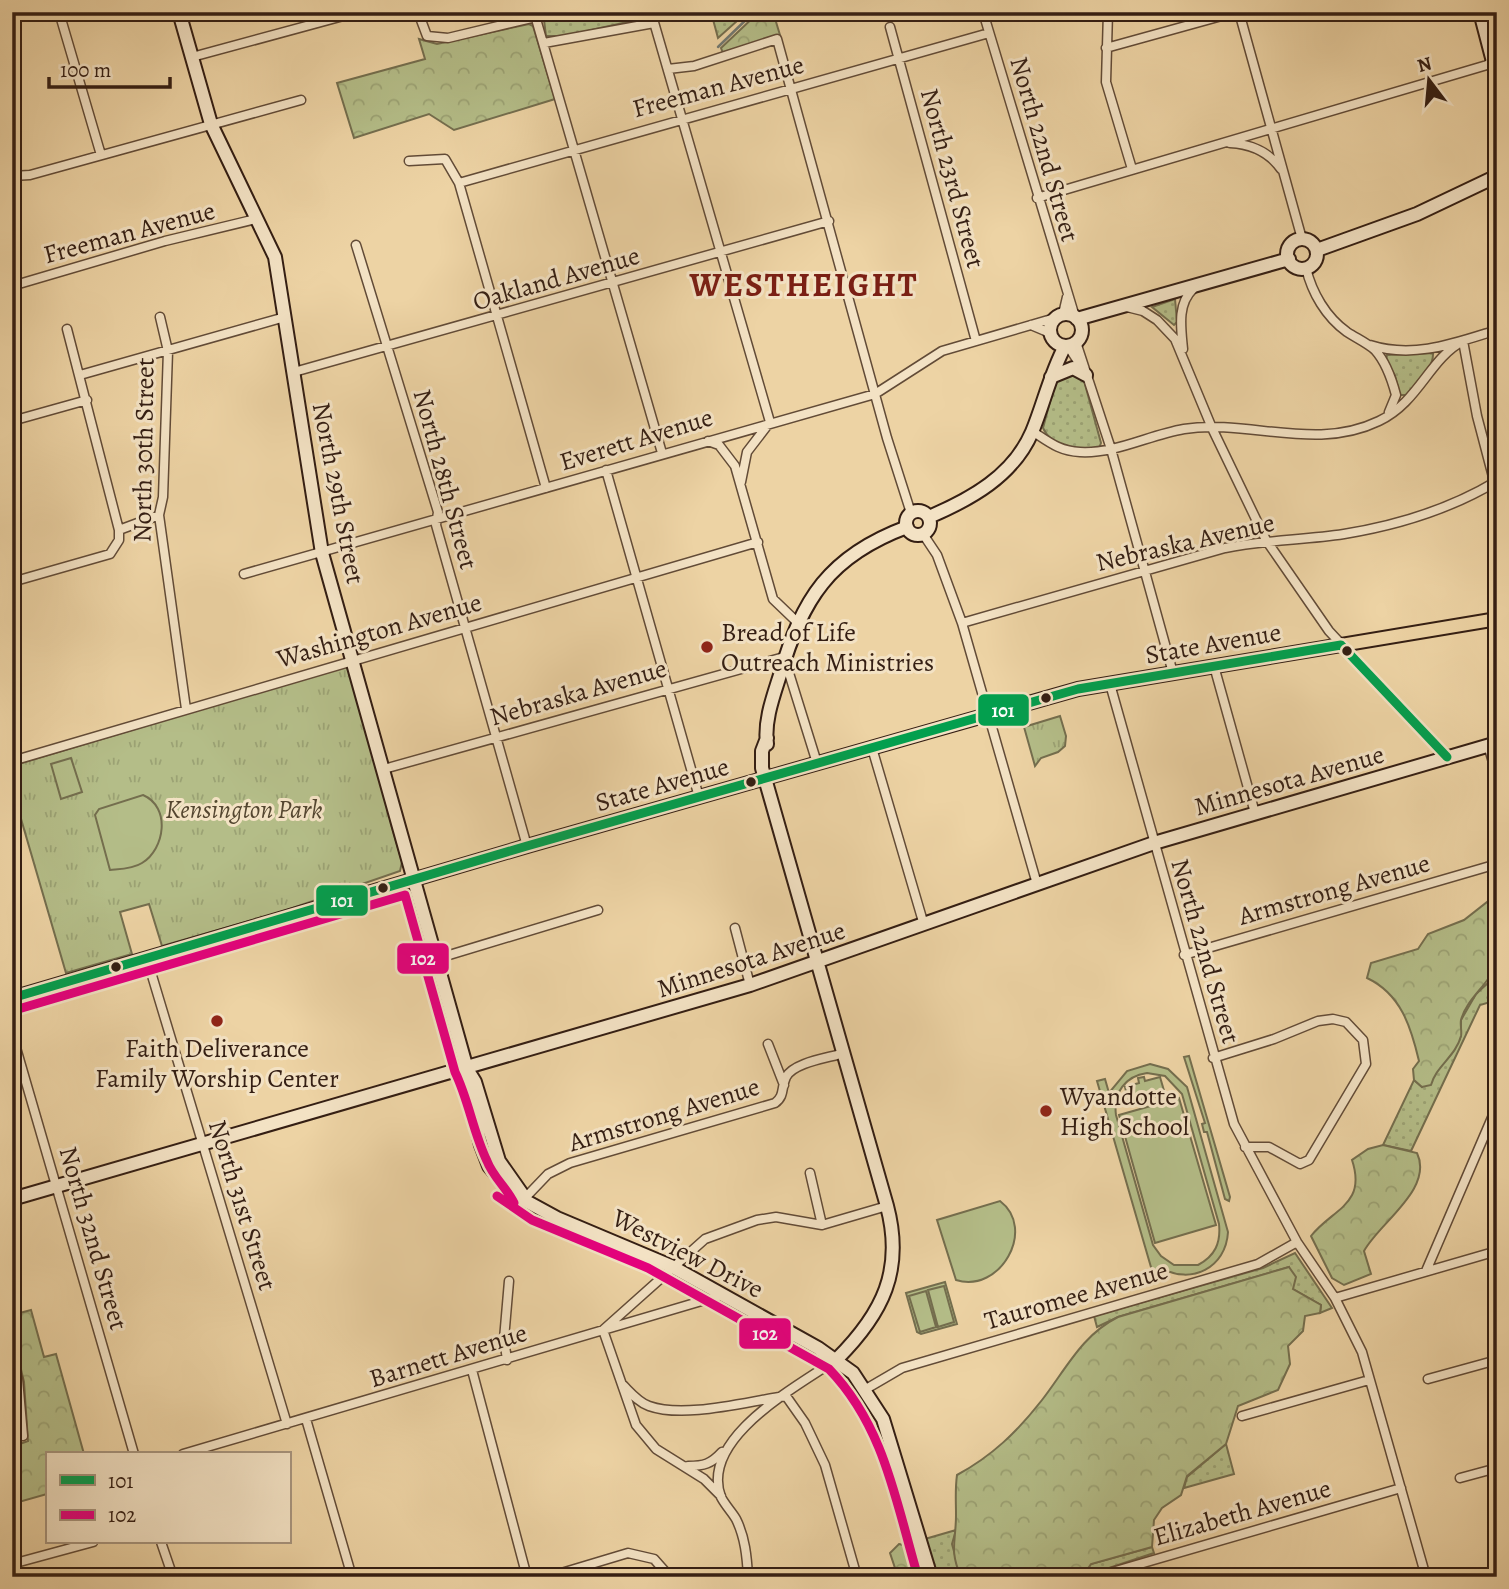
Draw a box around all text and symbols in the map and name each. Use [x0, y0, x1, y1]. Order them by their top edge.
scale bar [49, 46, 170, 90]
north arrow [1394, 46, 1464, 116]
street label: Freeman Avenue [628, 47, 808, 126]
text: N [1414, 50, 1435, 79]
street label: North 22nd Street [1001, 53, 1088, 246]
text: 100 m [60, 56, 111, 84]
street label: North 23rd Street [912, 84, 993, 272]
street label: Freeman Avenue [39, 193, 219, 272]
street label: Oakland Avenue [469, 238, 644, 319]
district label: WESTHEIGHT [689, 262, 918, 307]
street label: North 30th Street [124, 357, 163, 543]
street label: North 28th Street [405, 385, 486, 574]
street label: North 29th Street [304, 399, 373, 587]
street label: Everett Avenue [555, 400, 717, 479]
street label: Nebraska Avenue [1092, 505, 1278, 580]
street label: Washington Avenue [272, 585, 486, 677]
street label: State Avenue [1142, 614, 1284, 673]
place label: Bread of Life Outreach Ministries [721, 615, 934, 680]
marker: Bread of Life Outreach Ministries [699, 639, 715, 655]
unlabelled marker [1340, 644, 1354, 658]
street label: Nebraska Avenue [486, 651, 671, 734]
unlabelled marker [1039, 691, 1053, 705]
line badge: 101 [977, 693, 1030, 727]
text: 101 [991, 698, 1015, 724]
street label: Minnesota Avenue [1190, 737, 1388, 824]
street label: State Avenue [591, 749, 733, 820]
unlabelled marker [744, 775, 758, 789]
park label: Kensington Park [165, 792, 323, 827]
street label: Armstrong Avenue [1233, 845, 1434, 934]
street label: North 22nd Street [1162, 855, 1249, 1048]
unlabelled marker [376, 881, 390, 895]
line badge: 101 [315, 884, 369, 917]
text: 101 [330, 888, 354, 914]
street label: Minnesota Avenue [653, 913, 850, 1006]
line badge: 102 [396, 942, 450, 975]
text: 102 [410, 946, 436, 972]
unlabelled marker [109, 960, 123, 974]
marker: Faith Deliverance Family Worship Center [209, 1013, 225, 1029]
place label: Faith Deliverance Family Worship Center [95, 1031, 339, 1096]
street label: Armstrong Avenue [563, 1069, 764, 1160]
place label: Wyandotte High School [1059, 1079, 1189, 1144]
marker: Wyandotte High School [1038, 1103, 1054, 1119]
street label: North 31st Street [200, 1116, 285, 1295]
street label: North 32nd Street [51, 1142, 137, 1334]
street label: Westview Drive [605, 1200, 769, 1307]
street label: Tauromee Avenue [980, 1253, 1172, 1338]
street label: Barnett Avenue [365, 1315, 531, 1396]
line badge: 102 [738, 1317, 792, 1350]
text: 102 [752, 1321, 778, 1347]
legend [46, 1452, 290, 1544]
text: 101 [108, 1467, 134, 1495]
street label: Elizabeth Avenue [1149, 1470, 1335, 1555]
text: 102 [108, 1501, 136, 1529]

